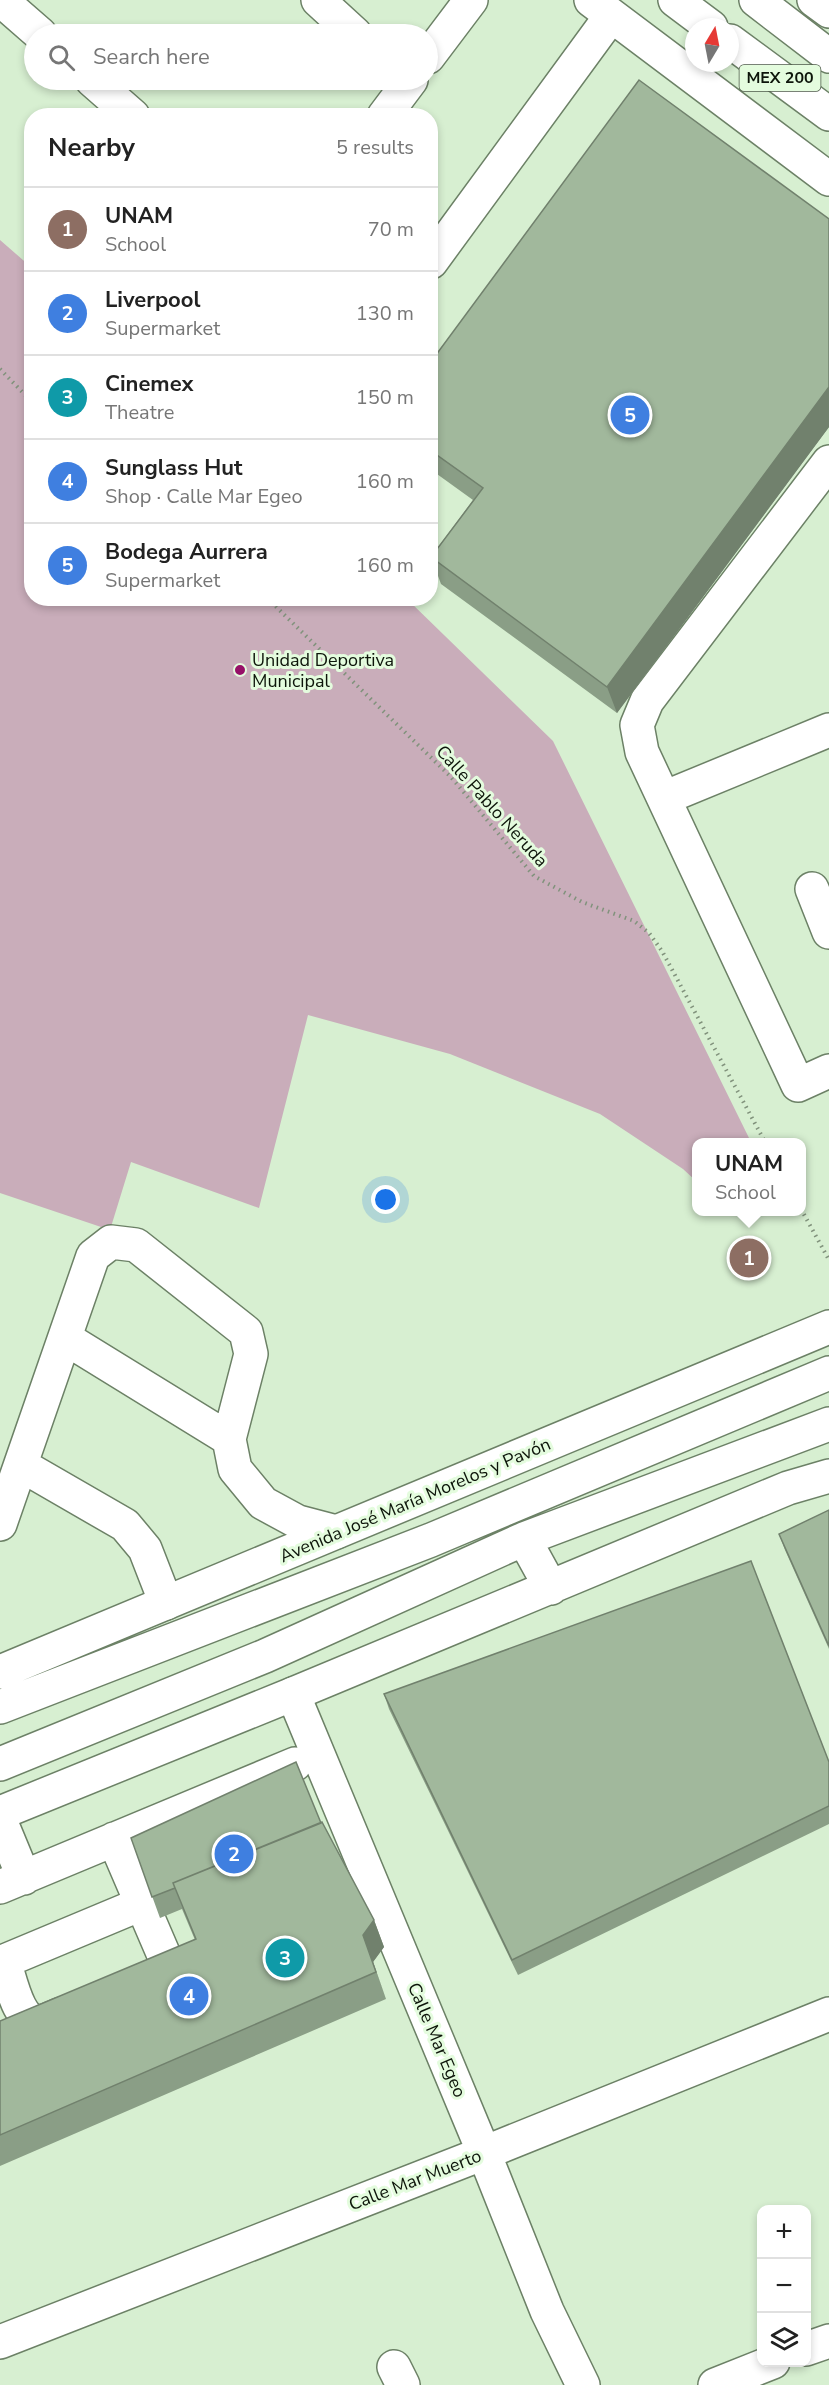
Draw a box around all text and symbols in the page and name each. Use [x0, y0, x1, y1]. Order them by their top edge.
north arrow [685, 18, 739, 72]
search box [24, 24, 438, 90]
icon: search [45, 41, 78, 74]
text: Search here [93, 42, 210, 72]
road number: MEX 200 [740, 65, 820, 91]
text: Nearby [48, 130, 135, 165]
text: 5 results [336, 134, 414, 161]
text: UNAM [105, 201, 173, 231]
text: 1 [62, 216, 74, 243]
text: 70 m [368, 216, 414, 243]
text: School [105, 231, 166, 258]
text: Liverpool [105, 285, 200, 315]
text: 2 [62, 300, 74, 327]
text: 130 m [356, 300, 414, 327]
text: Supermarket [105, 315, 220, 342]
text: Cinemex [105, 369, 194, 399]
text: 3 [62, 384, 74, 411]
text: 150 m [356, 384, 414, 411]
pin: 5 [610, 392, 650, 438]
text: Theatre [105, 399, 174, 426]
text: Sunglass Hut [105, 453, 242, 483]
text: 4 [62, 468, 74, 495]
text: 160 m [356, 468, 414, 495]
text: Shop · Calle Mar Egeo [105, 483, 303, 510]
text: Bodega Aurrera [105, 537, 268, 567]
text: 5 [62, 552, 74, 579]
text: 160 m [356, 552, 414, 579]
text: Supermarket [105, 567, 220, 594]
place label: Unidad Deportiva Municipal [252, 648, 394, 693]
marker: Unidad Deportiva Municipal [233, 663, 247, 677]
street label: Calle Pablo Neruda [431, 740, 553, 872]
popup [692, 1138, 806, 1216]
text: UNAM [715, 1149, 783, 1179]
text: School [715, 1179, 776, 1206]
your location [371, 1185, 400, 1214]
pin: 1 [730, 1236, 768, 1280]
street label: Avenida José María Morelos y Pavón [276, 1432, 554, 1568]
pin: 2 [214, 1832, 254, 1876]
pin: 3 [266, 1936, 304, 1980]
pin: 4 [170, 1974, 208, 2018]
street label: Calle Mar Egeo [402, 1979, 472, 2101]
street label: Calle Mar Muerto [345, 2144, 485, 2216]
map controls [757, 2205, 811, 2367]
button: + [757, 2205, 811, 2259]
button: − [757, 2259, 811, 2313]
button: layers [757, 2313, 811, 2367]

